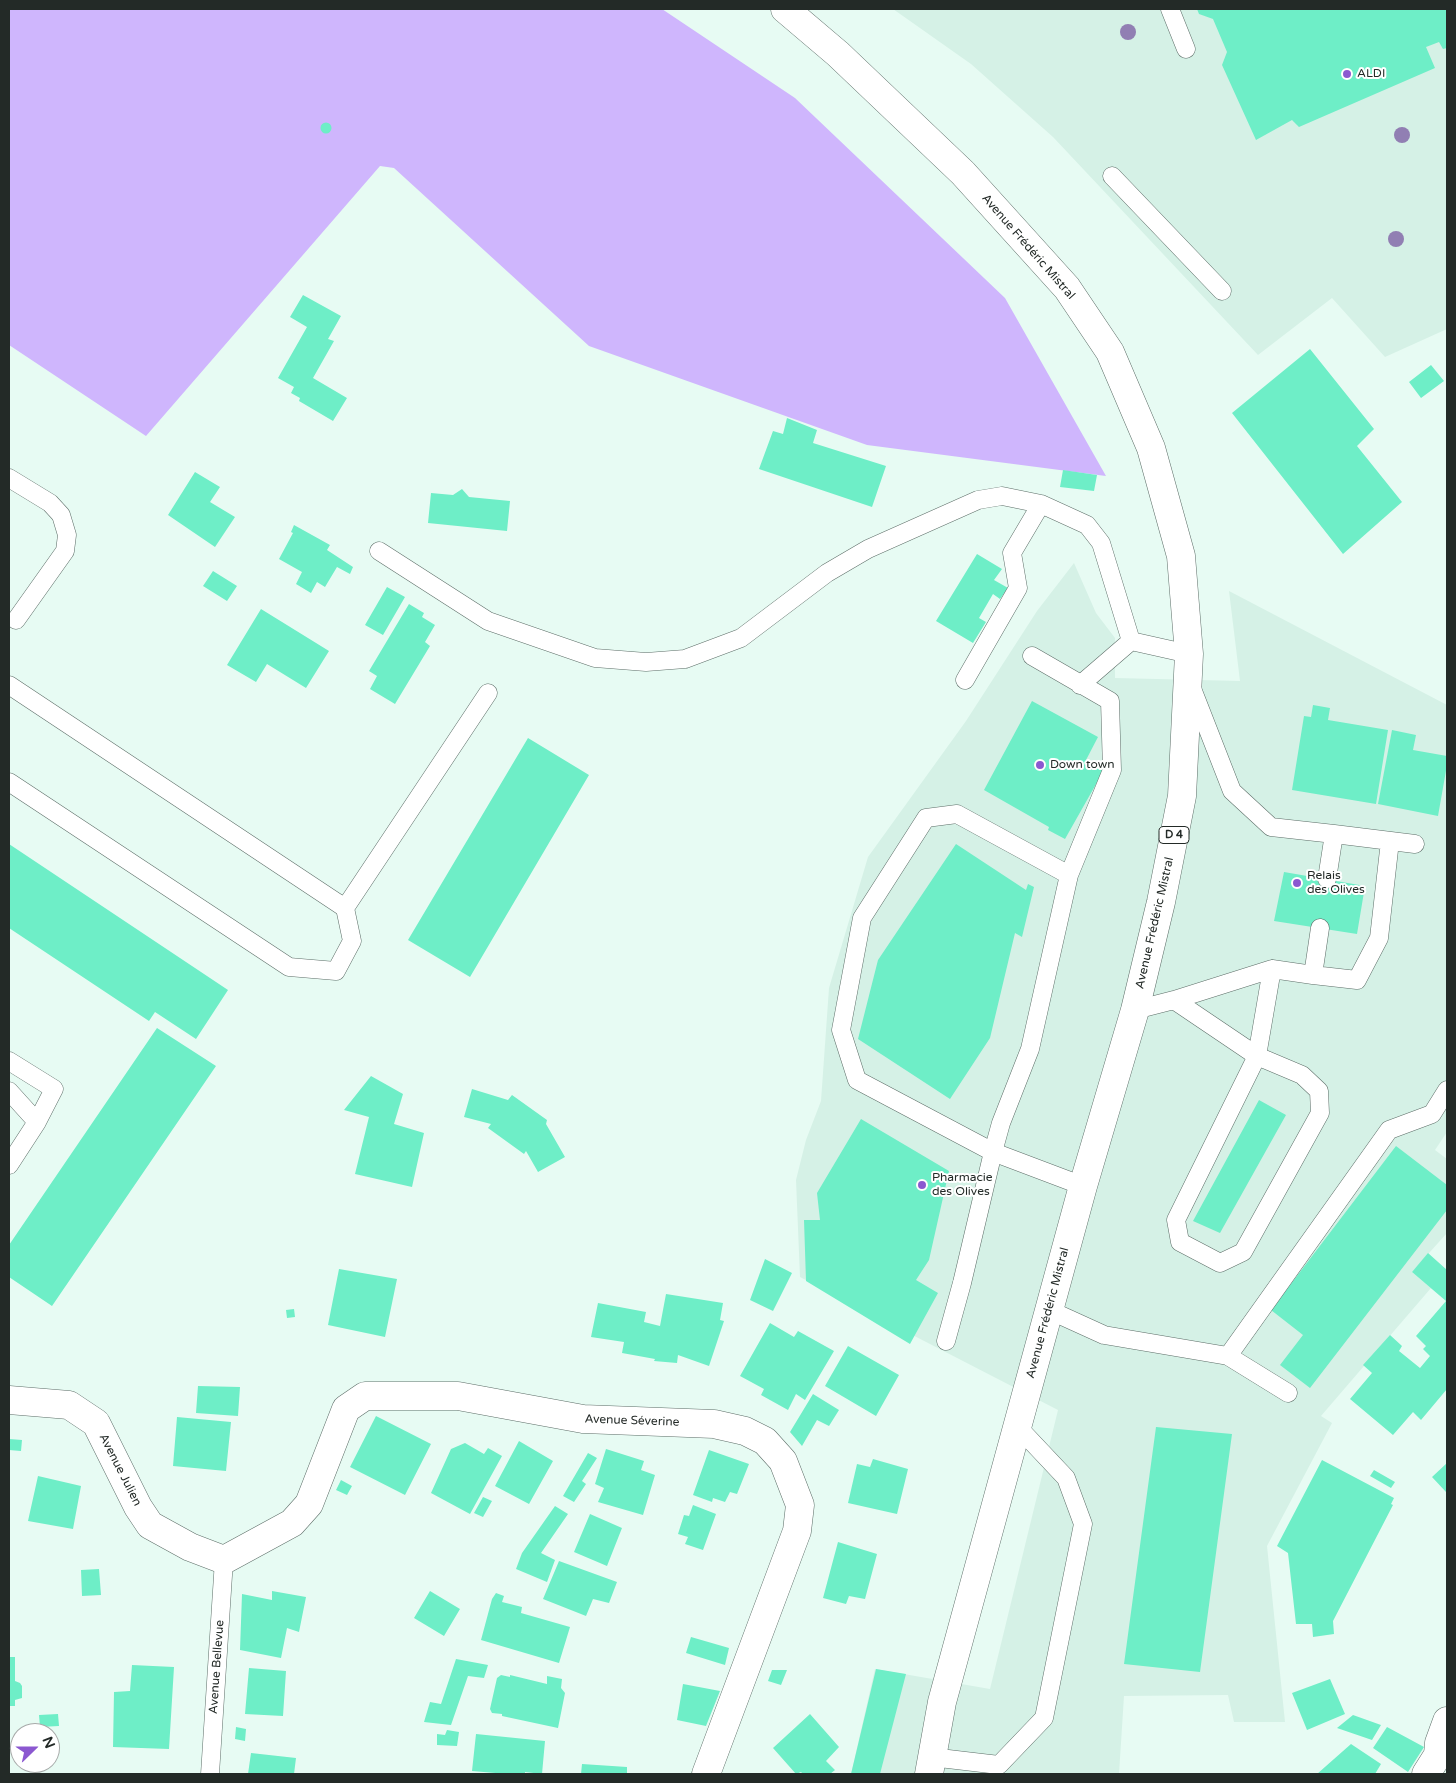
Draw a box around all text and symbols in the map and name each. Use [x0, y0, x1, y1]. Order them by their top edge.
place label: ALDI [1357, 67, 1385, 81]
marker: ALDI [1341, 68, 1353, 80]
street label: Avenue Frédéric Mistral [978, 191, 1078, 303]
place label: Down town [1050, 758, 1114, 772]
marker: Down town [1034, 759, 1046, 771]
road number: D 4 [1159, 826, 1189, 844]
street label: Avenue Frédéric Mistral [1133, 856, 1177, 990]
place label: Relais des Olives [1307, 869, 1365, 897]
marker: Relais des Olives [1291, 877, 1303, 889]
place label: Pharmacie des Olives [932, 1171, 993, 1199]
marker: Pharmacie des Olives [916, 1179, 928, 1191]
street label: Avenue Frédéric Mistral [1024, 1246, 1072, 1380]
street label: Avenue Séverine [584, 1412, 680, 1430]
street label: Avenue Julien [96, 1432, 144, 1508]
street label: Avenue Bellevue [207, 1619, 227, 1715]
north arrow [10, 1723, 60, 1773]
text: N [38, 1734, 58, 1751]

